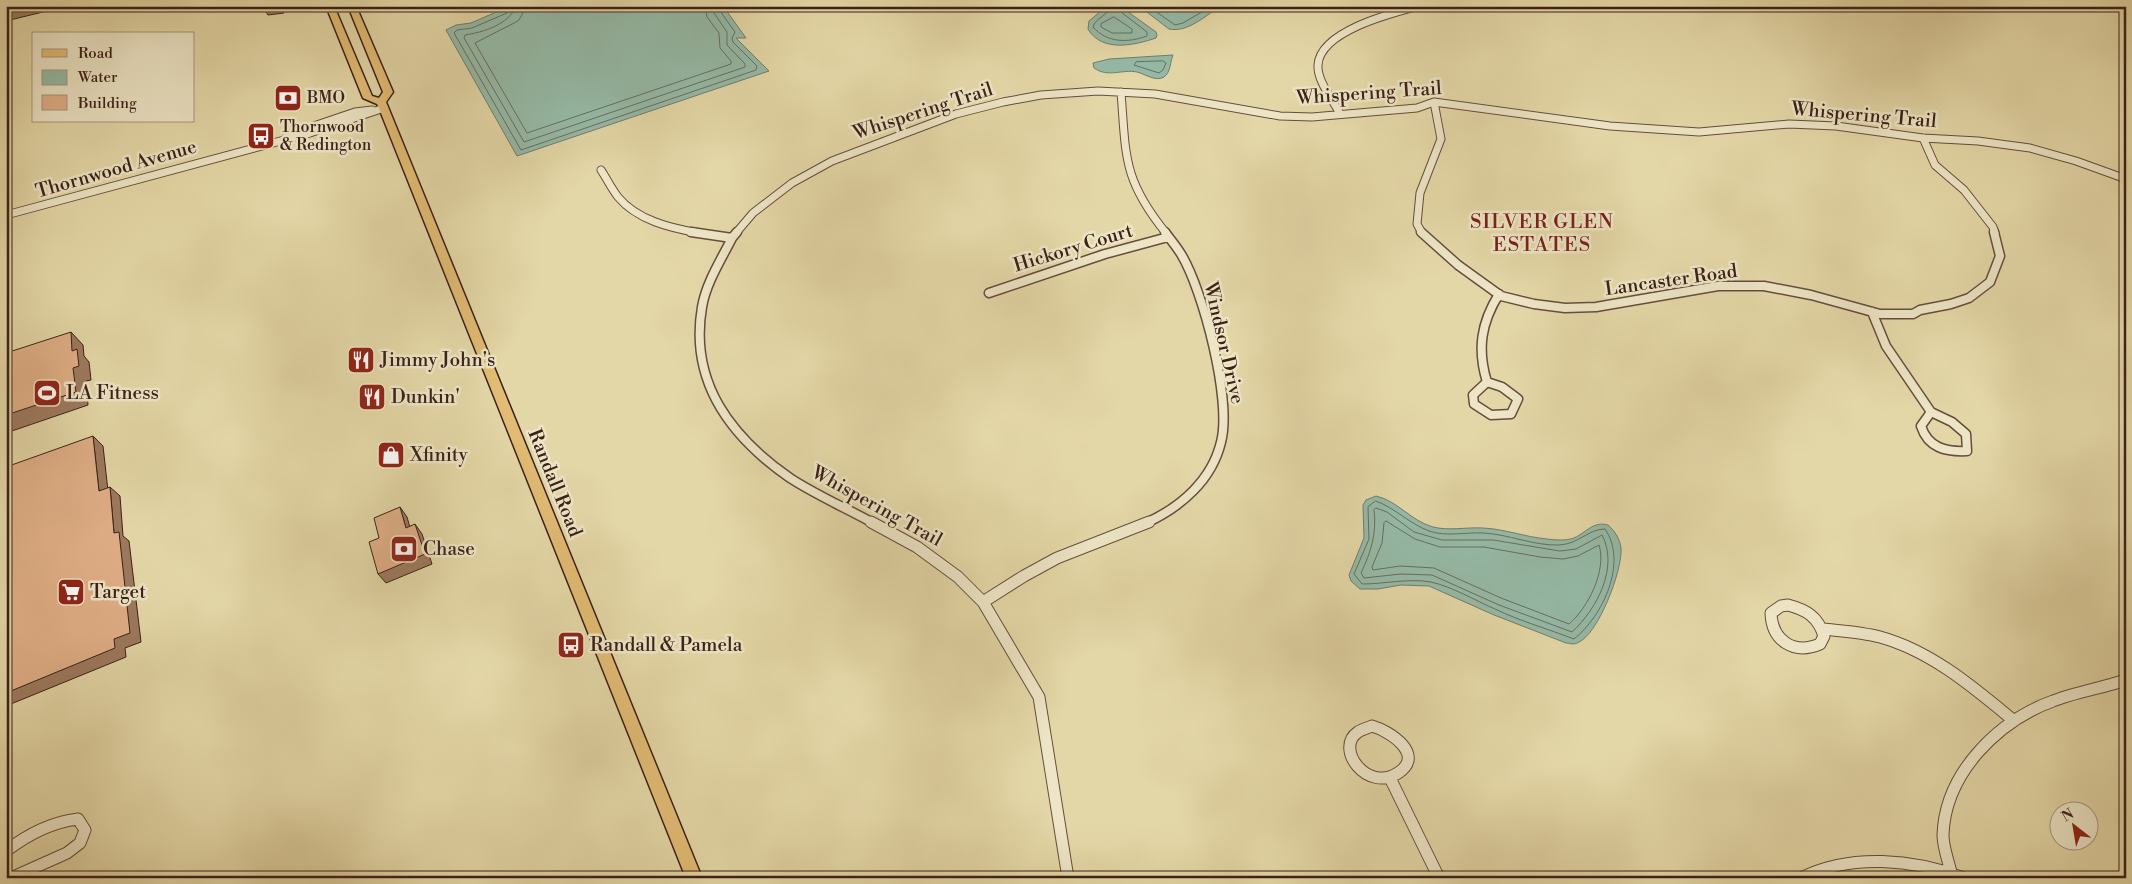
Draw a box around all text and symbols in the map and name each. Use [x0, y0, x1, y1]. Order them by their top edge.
legend [32, 32, 195, 122]
text: Road [78, 44, 113, 63]
text: Water [77, 68, 118, 87]
street label: Whispering Trail [1294, 76, 1443, 110]
street label: Whispering Trail [849, 77, 996, 145]
bank icon: BMO [273, 83, 303, 113]
place label: BMO [306, 88, 345, 108]
text: Building [77, 94, 137, 113]
street label: Whispering Trail [1789, 97, 1938, 133]
place label: Thornwood & Redington [280, 117, 372, 155]
bus stop icon: Thornwood & Redington [246, 121, 276, 151]
street label: Thornwood Avenue [33, 135, 199, 203]
district label: SILVER GLEN ESTATES [1470, 210, 1614, 258]
street label: Hickory Court [1010, 218, 1136, 278]
street label: Lancaster Road [1603, 259, 1739, 301]
street label: Windsor Drive [1198, 279, 1250, 406]
restaurant icon: Jimmy John's [346, 345, 376, 375]
place label: Jimmy John's [379, 348, 495, 372]
sports icon: LA Fitness [32, 378, 62, 408]
place label: LA Fitness [66, 381, 159, 405]
restaurant icon: Dunkin' [357, 382, 387, 412]
place label: Dunkin' [391, 385, 460, 409]
street label: Randall Road [522, 426, 588, 541]
shop icon: Xfinity [376, 440, 406, 470]
place label: Xfinity [409, 443, 469, 467]
street label: Whispering Trail [807, 460, 947, 552]
bank icon: Chase [389, 534, 419, 564]
place label: Chase [423, 537, 475, 561]
supermarket icon: Target [56, 577, 86, 607]
place label: Target [90, 580, 146, 604]
bus stop icon: Randall & Pamela [556, 630, 586, 660]
place label: Randall & Pamela [590, 633, 743, 657]
north arrow [2050, 802, 2100, 852]
text: N [2058, 805, 2077, 826]

